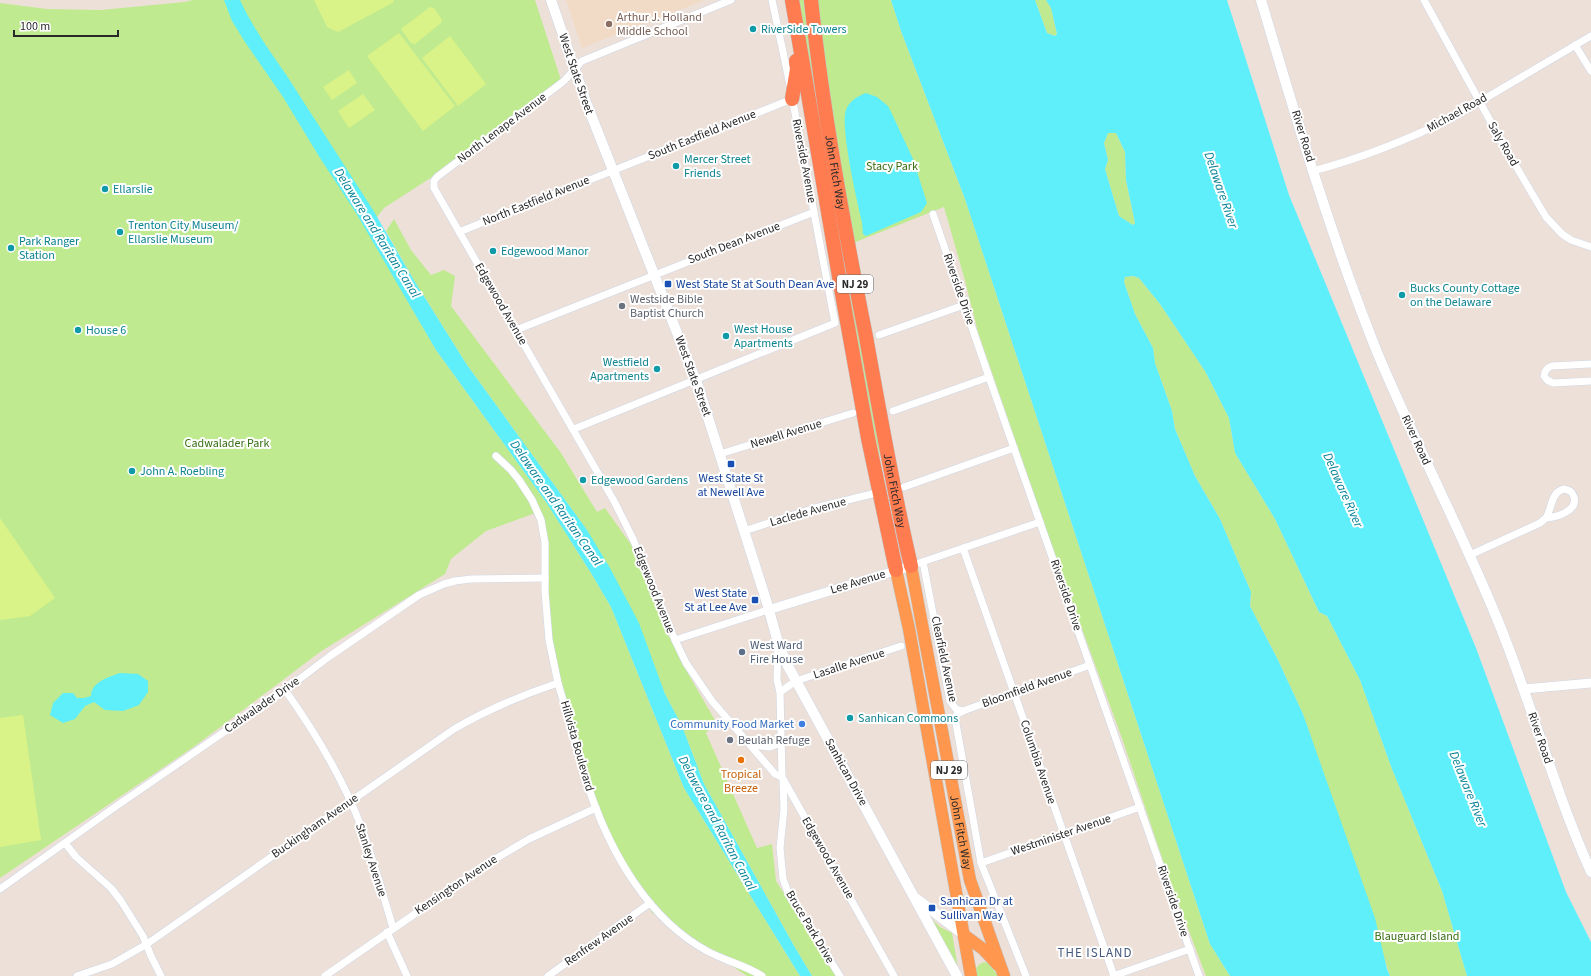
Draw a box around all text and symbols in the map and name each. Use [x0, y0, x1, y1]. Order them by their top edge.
place label: Arthur J. Holland Middle School [617, 9, 702, 40]
scale bar [14, 12, 118, 38]
text: 100 m [20, 18, 50, 35]
marker: Arthur J. Holland Middle School [604, 19, 614, 29]
place label: RiverSide Towers [761, 21, 847, 38]
marker: RiverSide Towers [748, 24, 758, 34]
street label: West State Street [554, 31, 598, 117]
street label: North Lenape Avenue [454, 89, 550, 167]
street label: Michael Road [1424, 89, 1490, 137]
street label: South Eastfield Avenue [645, 106, 759, 164]
street label: River Road [1287, 108, 1319, 164]
street label: Riverside Avenue [788, 117, 820, 205]
street label: Saly Road [1483, 118, 1523, 170]
street label: John Fitch Way [821, 133, 850, 212]
water label: Delaware River [1199, 149, 1243, 231]
place label: Mercer Street Friends [684, 151, 751, 182]
park label: Stacy Park [866, 158, 918, 175]
marker: Mercer Street Friends [671, 161, 681, 171]
water label: Delaware and Raritan Canal [330, 165, 425, 302]
street label: North Eastfield Avenue [480, 172, 592, 230]
place label: Ellarslie [113, 181, 153, 198]
marker: Ellarslie [100, 184, 110, 194]
place label: Trenton City Museum/ Ellarslie Museum [128, 217, 239, 248]
street label: South Dean Avenue [685, 218, 783, 268]
marker: Trenton City Museum/ Ellarslie Museum [115, 227, 125, 237]
place label: Park Ranger Station [19, 233, 80, 264]
marker: Park Ranger Station [6, 243, 16, 253]
place label: Edgewood Manor [501, 243, 589, 260]
marker: Edgewood Manor [488, 246, 498, 256]
street label: Riverside Drive [939, 251, 979, 327]
street label: Edgewood Avenue [471, 260, 531, 348]
road number: NJ 29 [837, 275, 873, 293]
place label: West State St at South Dean Ave [676, 276, 834, 293]
marker: West State St at South Dean Ave [663, 279, 673, 289]
place label: Bucks County Cottage on the Delaware [1410, 280, 1520, 311]
marker: Bucks County Cottage on the Delaware [1397, 290, 1407, 300]
place label: Westside Bible Baptist Church [630, 291, 704, 322]
marker: Westside Bible Baptist Church [617, 301, 627, 311]
place label: West House Apartments [734, 321, 793, 352]
place label: House 6 [86, 322, 126, 339]
marker: House 6 [73, 325, 83, 335]
marker: West House Apartments [721, 331, 731, 341]
street label: West State Street [671, 333, 715, 419]
place label: Westfield Apartments [590, 354, 649, 385]
marker: Westfield Apartments [652, 364, 662, 374]
street label: River Road [1397, 412, 1435, 468]
street label: Newell Avenue [748, 415, 824, 453]
park label: Cadwalader Park [185, 435, 269, 452]
water label: Delaware and Raritan Canal [506, 436, 607, 570]
water label: Delaware River [1318, 450, 1368, 531]
street label: John Fitch Way [879, 452, 911, 530]
marker: West State St at Newell Ave [726, 459, 736, 469]
place label: John A. Roebling [140, 463, 224, 480]
marker: John A. Roebling [127, 466, 137, 476]
place label: West State St at Newell Ave [697, 470, 765, 501]
place label: Edgewood Gardens [591, 472, 688, 489]
marker: Edgewood Gardens [578, 475, 588, 485]
street label: Laclede Avenue [768, 493, 848, 531]
street label: Edgewood Avenue [629, 544, 679, 636]
street label: Riverside Drive [1046, 557, 1086, 633]
street label: Lee Avenue [828, 566, 888, 598]
place label: West State St at Lee Ave [684, 585, 747, 616]
marker: West State St at Lee Ave [750, 595, 760, 605]
street label: Clearfield Avenue [927, 614, 961, 704]
place label: West Ward Fire House [750, 637, 803, 668]
street label: Lasalle Avenue [811, 644, 887, 684]
marker: West Ward Fire House [737, 647, 747, 657]
street label: Bloomfield Avenue [980, 664, 1074, 712]
street label: Cadwalader Drive [221, 673, 303, 737]
street label: Hillvista Boulevard [556, 699, 598, 793]
place label: Sanhican Commons [858, 710, 958, 727]
street label: River Road [1523, 710, 1557, 766]
marker: Sanhican Commons [845, 713, 855, 723]
place label: Community Food Market [670, 716, 794, 733]
street label: Columbia Avenue [1016, 718, 1060, 806]
marker: Community Food Market [797, 719, 807, 729]
place label: Beulah Refuge [738, 732, 810, 749]
marker: Beulah Refuge [725, 735, 735, 745]
street label: Sanhican Drive [820, 735, 872, 809]
water label: Delaware River [1445, 748, 1492, 830]
water label: Delaware and Raritan Canal [674, 753, 761, 894]
marker: Tropical Breeze [736, 755, 746, 765]
road number: NJ 29 [931, 761, 967, 779]
place label: Tropical Breeze [721, 766, 761, 797]
street label: Buckingham Avenue [268, 790, 362, 862]
street label: John Fitch Way [946, 793, 976, 872]
street label: Westminister Avenue [1009, 810, 1113, 860]
street label: Edgewood Avenue [798, 814, 858, 902]
street label: Stanley Avenue [351, 821, 391, 899]
street label: Kensington Avenue [411, 851, 501, 919]
street label: Riverside Drive [1153, 863, 1193, 939]
street label: Bruce Park Drive [782, 887, 838, 967]
place label: Sanhican Dr at Sullivan Way [940, 893, 1013, 924]
marker: Sanhican Dr at Sullivan Way [927, 903, 937, 913]
street label: Renfrew Avenue [561, 910, 637, 970]
park label: Blauguard Island [1375, 928, 1459, 945]
district label: THE ISLAND [1057, 944, 1133, 962]

